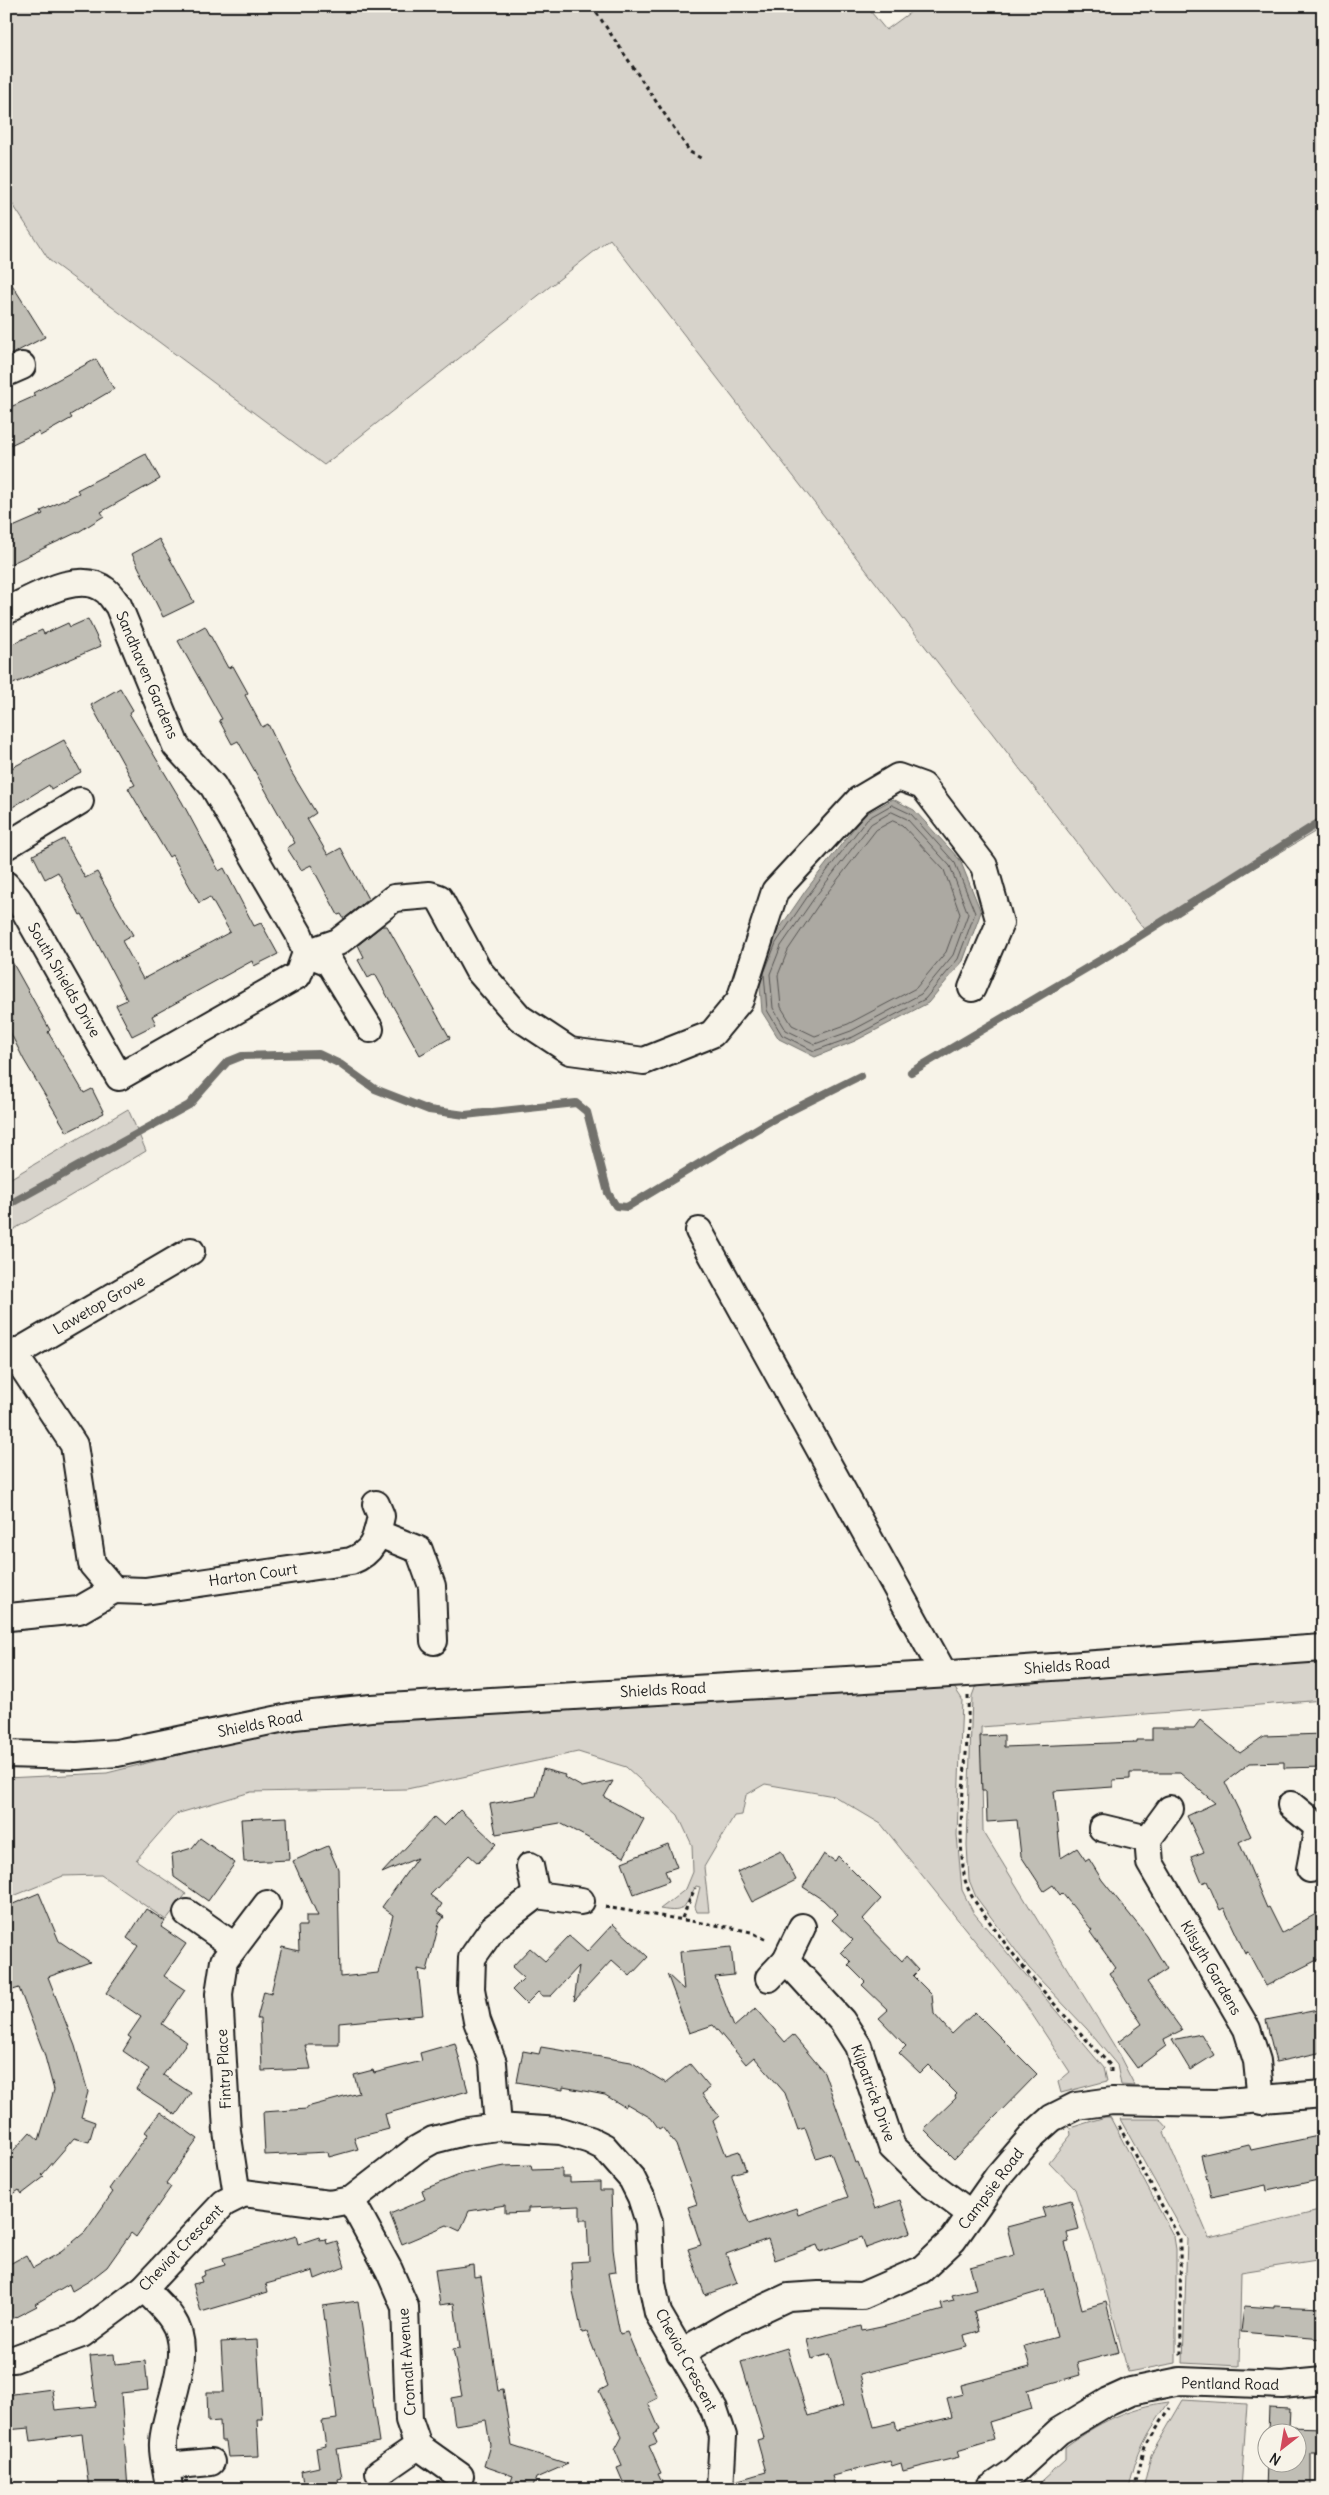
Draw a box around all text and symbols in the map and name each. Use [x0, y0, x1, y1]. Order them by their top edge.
street label: Sandhaven Gardens [112, 608, 183, 742]
street label: South Shields Drive [24, 919, 105, 1040]
street label: Lawetop Grove [50, 1271, 148, 1338]
street label: Harton Court [207, 1559, 298, 1590]
street label: Shields Road [1023, 1653, 1111, 1678]
street label: Shields Road [619, 1678, 707, 1701]
street label: Shields Road [216, 1706, 304, 1741]
street label: Kilsyth Gardens [1177, 1917, 1246, 2019]
street label: Fintry Place [212, 2029, 235, 2109]
street label: Kilpatrick Drive [847, 2042, 900, 2144]
street label: Campsie Road [954, 2144, 1027, 2233]
street label: Cheviot Crescent [134, 2200, 227, 2295]
street label: Cheviot Crescent [651, 2305, 722, 2414]
street label: Cromalt Avenue [393, 2307, 420, 2417]
street label: Pentland Road [1181, 2373, 1280, 2394]
north arrow [1256, 2422, 1306, 2472]
text: N [1267, 2449, 1284, 2469]

